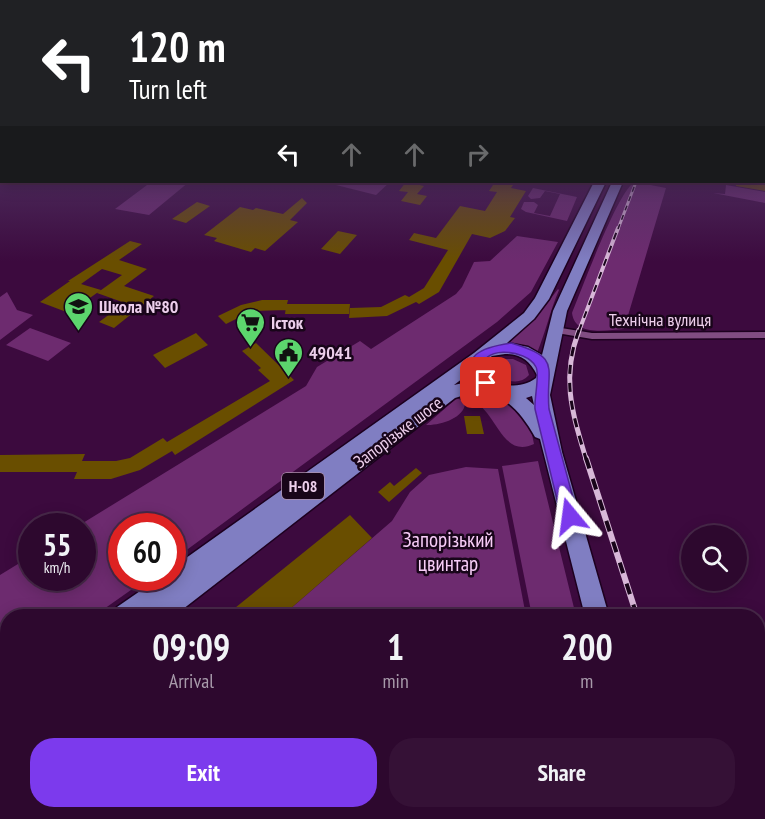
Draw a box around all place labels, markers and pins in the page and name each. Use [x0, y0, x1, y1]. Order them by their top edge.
school or university icon: Школа №80 [62, 290, 94, 332]
place label: Школа №80 [99, 295, 178, 318]
supermarket icon: Істок [234, 306, 266, 348]
place label: Істок [271, 311, 304, 334]
public building icon: 49041 [272, 336, 304, 378]
place label: 49041 [309, 341, 352, 364]
pin [460, 357, 511, 408]

